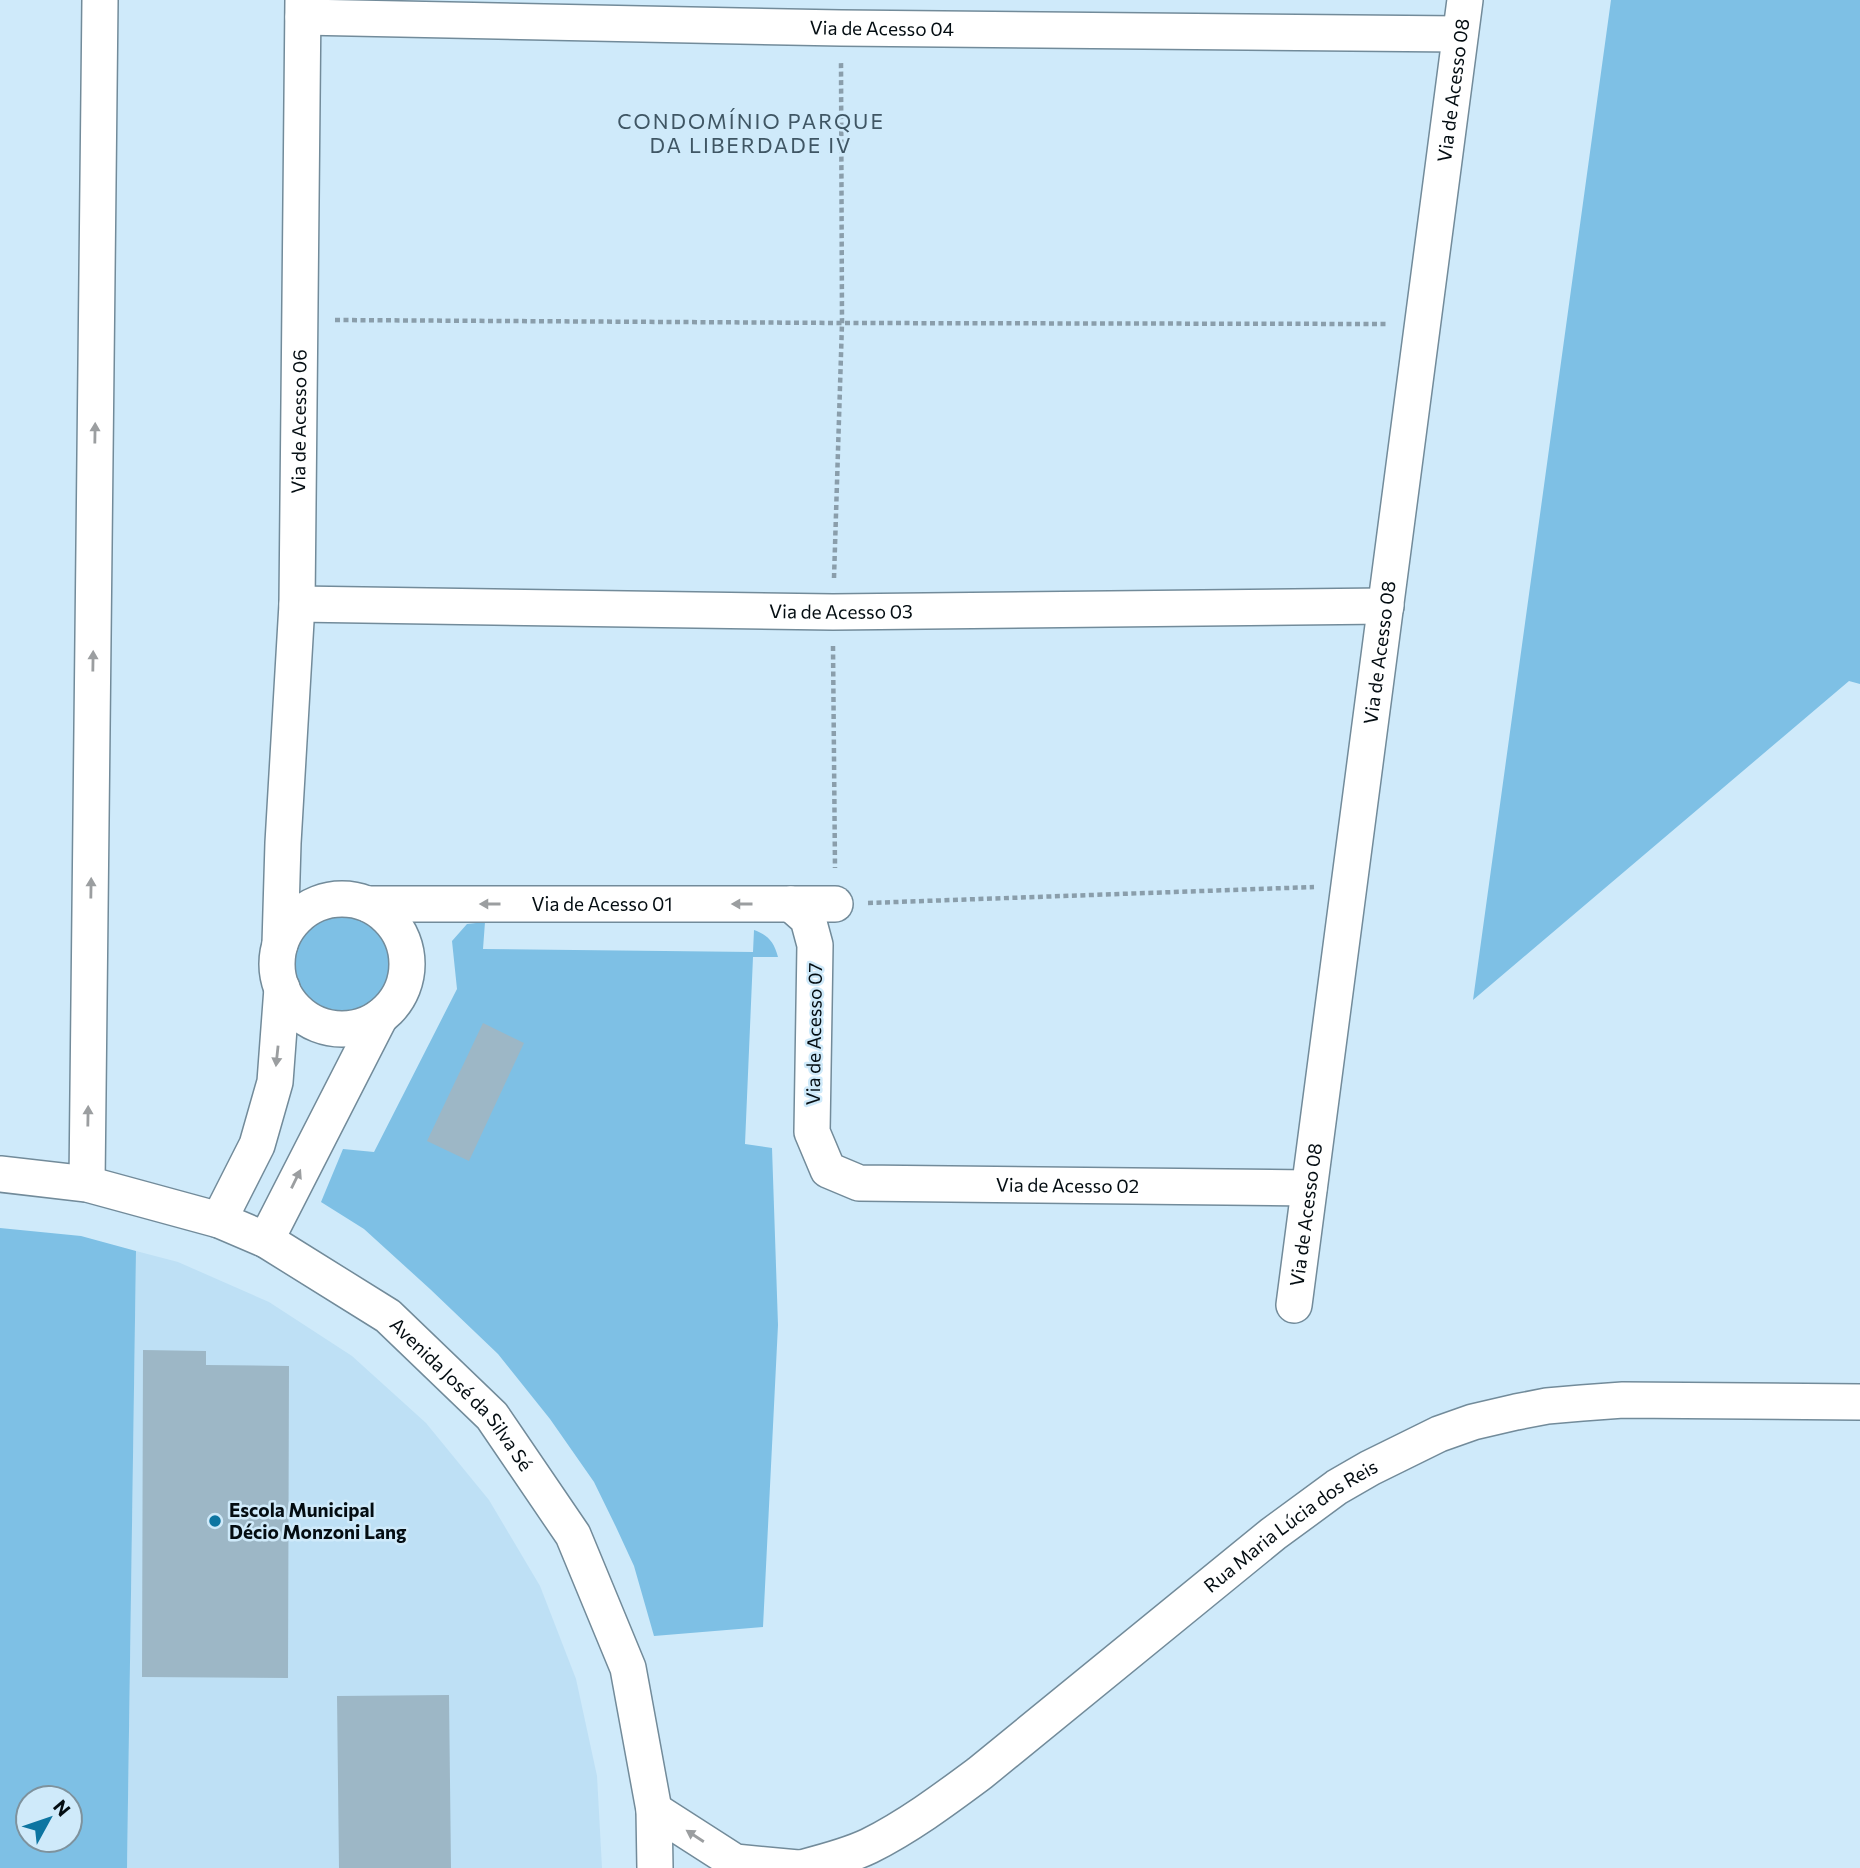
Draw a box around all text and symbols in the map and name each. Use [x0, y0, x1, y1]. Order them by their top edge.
street label: Via de Acesso 04 [809, 15, 954, 40]
street label: Via de Acesso 08 [1432, 17, 1473, 163]
district label: CONDOMÍNIO PARQUE DA LIBERDADE IV [617, 108, 885, 157]
street label: Via de Acesso 06 [286, 349, 311, 494]
one-way arrow [89, 422, 101, 444]
street label: Via de Acesso 08 [1358, 579, 1400, 726]
street label: Via de Acesso 03 [769, 599, 913, 623]
one-way arrow [87, 650, 99, 672]
one-way arrow [85, 877, 96, 899]
street label: Via de Acesso 01 [531, 892, 673, 915]
one-way arrow [479, 898, 501, 910]
one-way arrow [731, 898, 753, 910]
street label: Via de Acesso 07 [801, 962, 826, 1106]
one-way arrow [272, 1045, 283, 1067]
one-way arrow [82, 1104, 94, 1126]
street label: Via de Acesso 08 [1285, 1142, 1326, 1288]
one-way arrow [291, 1169, 302, 1189]
street label: Via de Acesso 02 [996, 1173, 1139, 1197]
street label: Avenida José da Silva Sé [386, 1312, 538, 1475]
street label: Rua Maria Lúcia dos Reis [1199, 1454, 1381, 1597]
place label: Escola Municipal Décio Monzoni Lang [229, 1498, 407, 1543]
marker: Escola Municipal Décio Monzoni Lang [207, 1513, 223, 1529]
north arrow [14, 1784, 84, 1854]
text: N [49, 1795, 76, 1821]
one-way arrow [685, 1829, 705, 1842]

